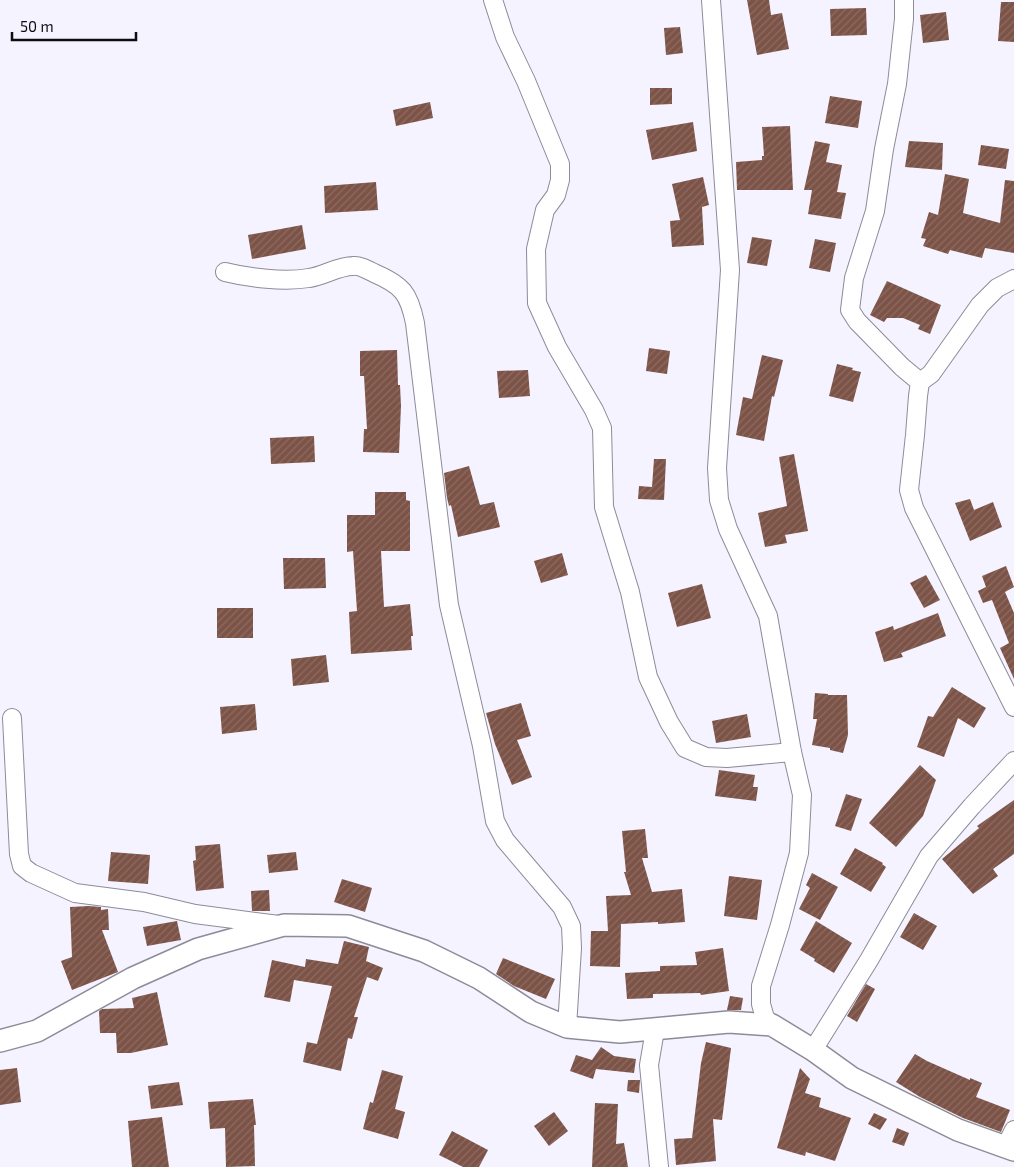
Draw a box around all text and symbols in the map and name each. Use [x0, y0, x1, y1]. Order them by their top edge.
scale bar [12, 10, 136, 42]
text: 50 m [20, 17, 54, 35]

